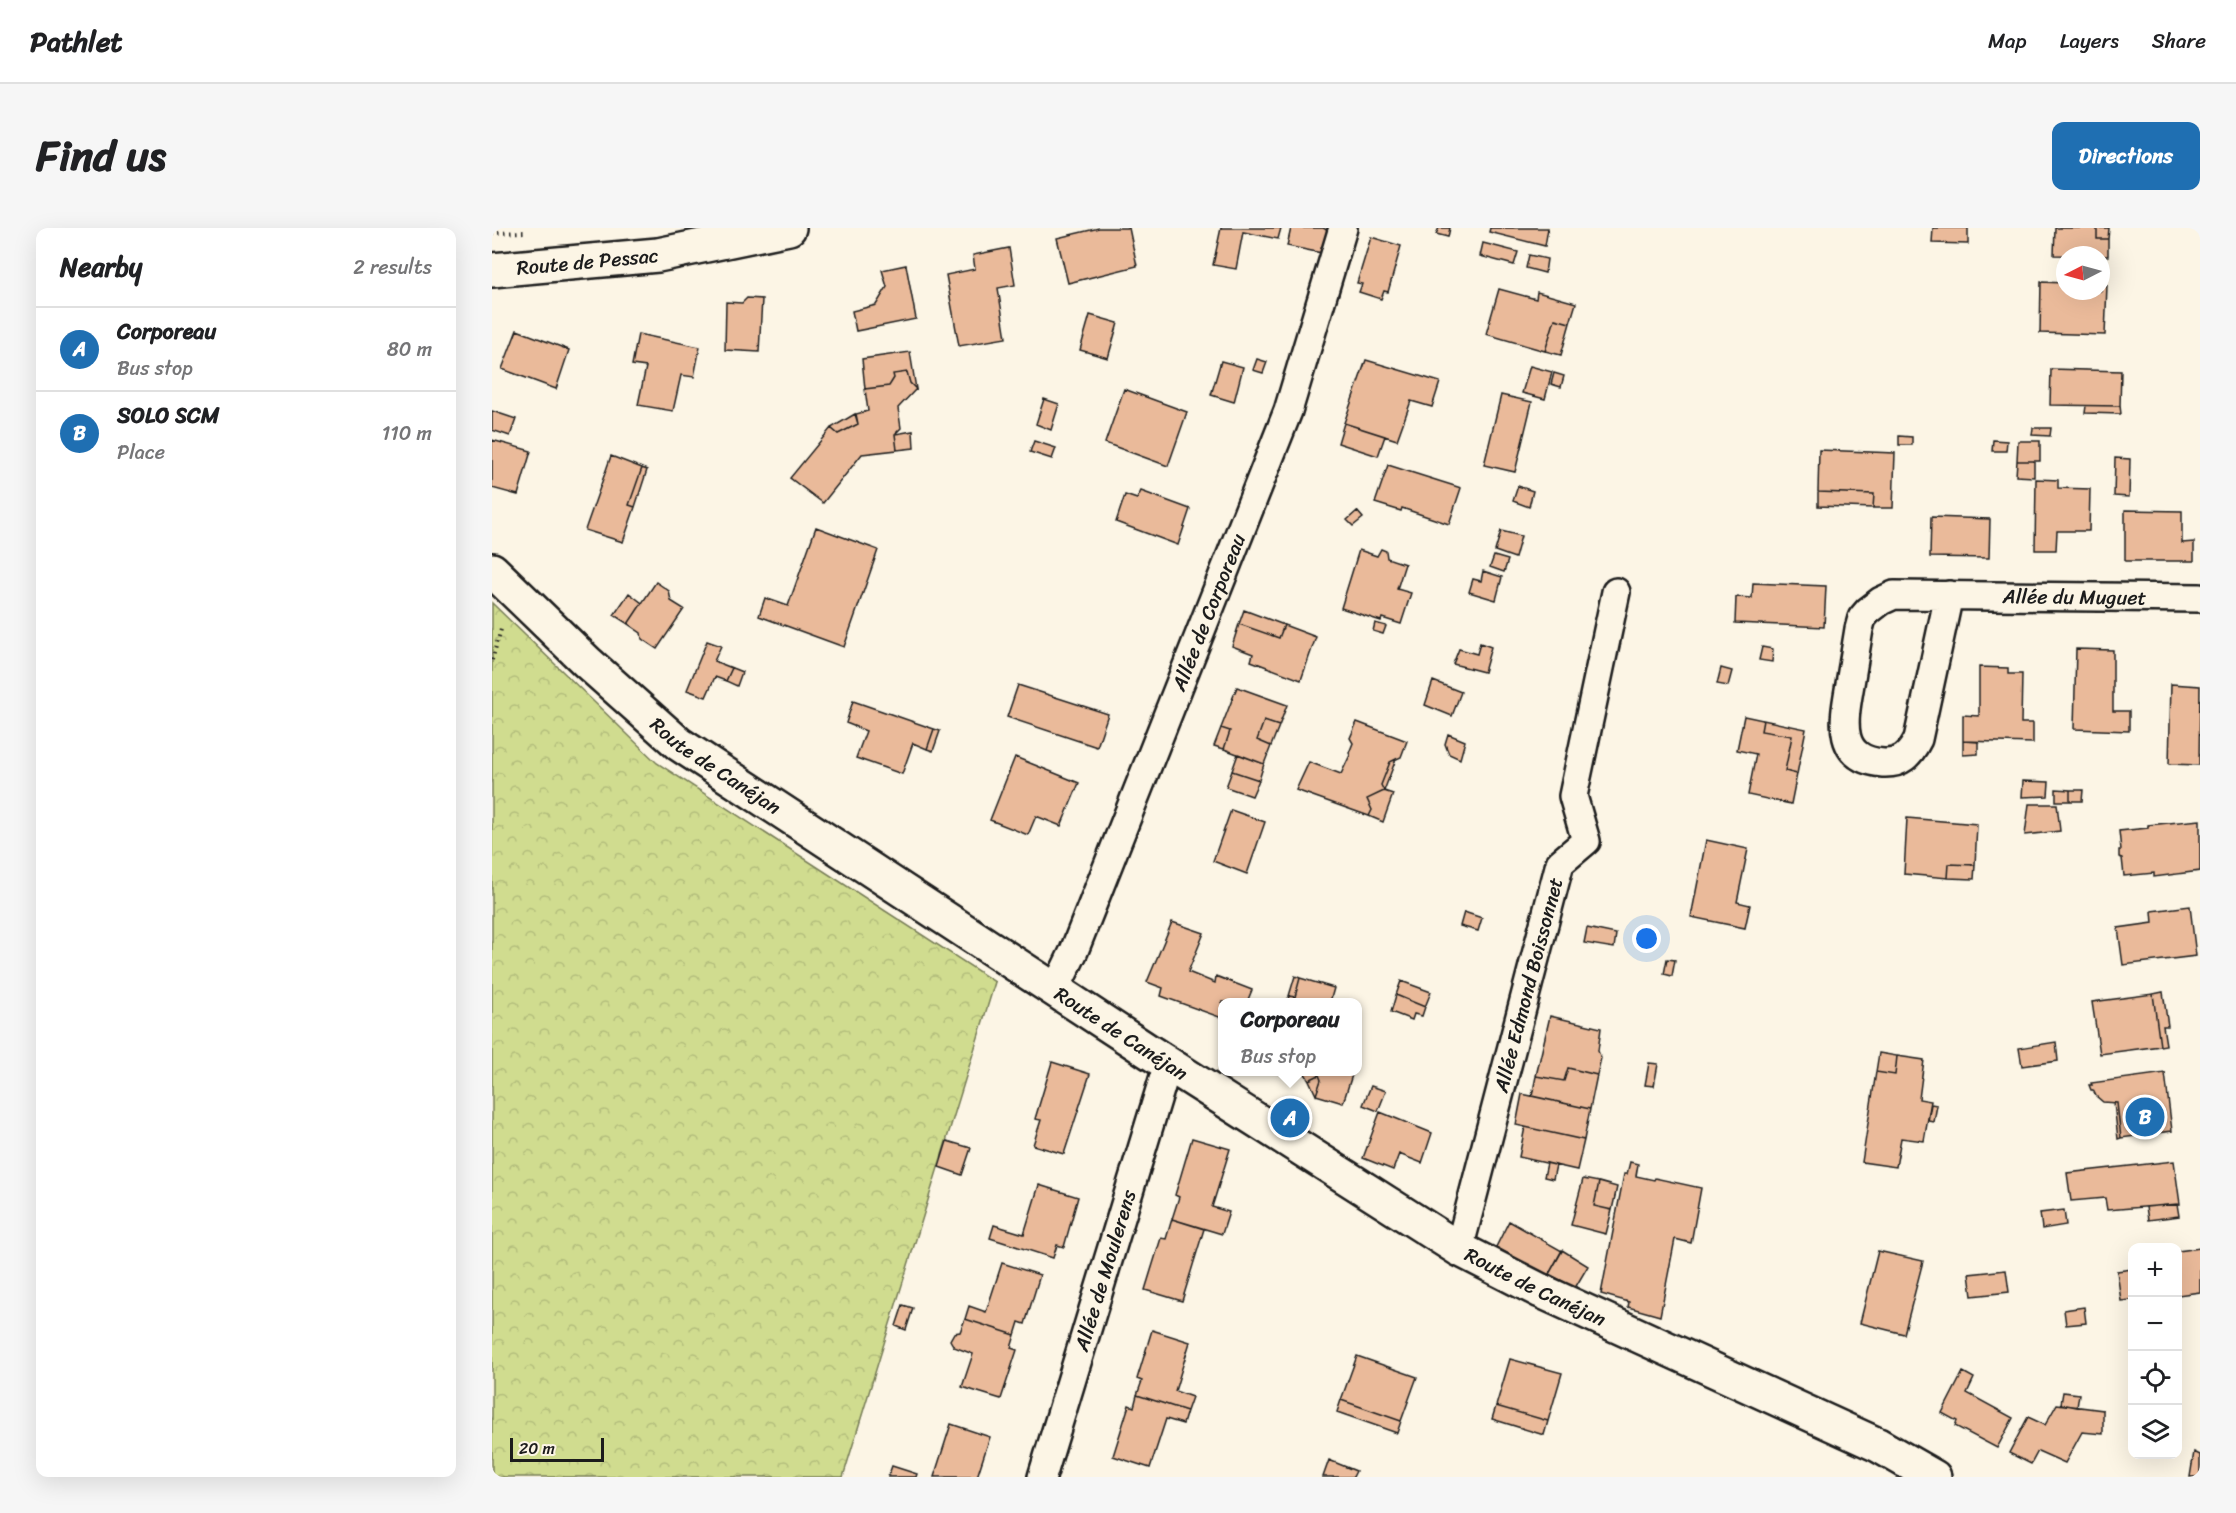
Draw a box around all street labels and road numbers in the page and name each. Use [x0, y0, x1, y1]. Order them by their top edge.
street label: Route de Pessac [515, 238, 660, 285]
street label: Allée de Corporeau [1161, 528, 1255, 697]
street label: Allée du Muguet [2001, 579, 2147, 615]
street label: Route de Canéjan [642, 708, 789, 824]
street label: Allée Edmond Boissonnet [1483, 873, 1573, 1097]
street label: Route de Canéjan [1047, 977, 1195, 1090]
street label: Allée de Moulerens [1064, 1185, 1146, 1356]
street label: Route de Canéjan [1459, 1237, 1612, 1336]

